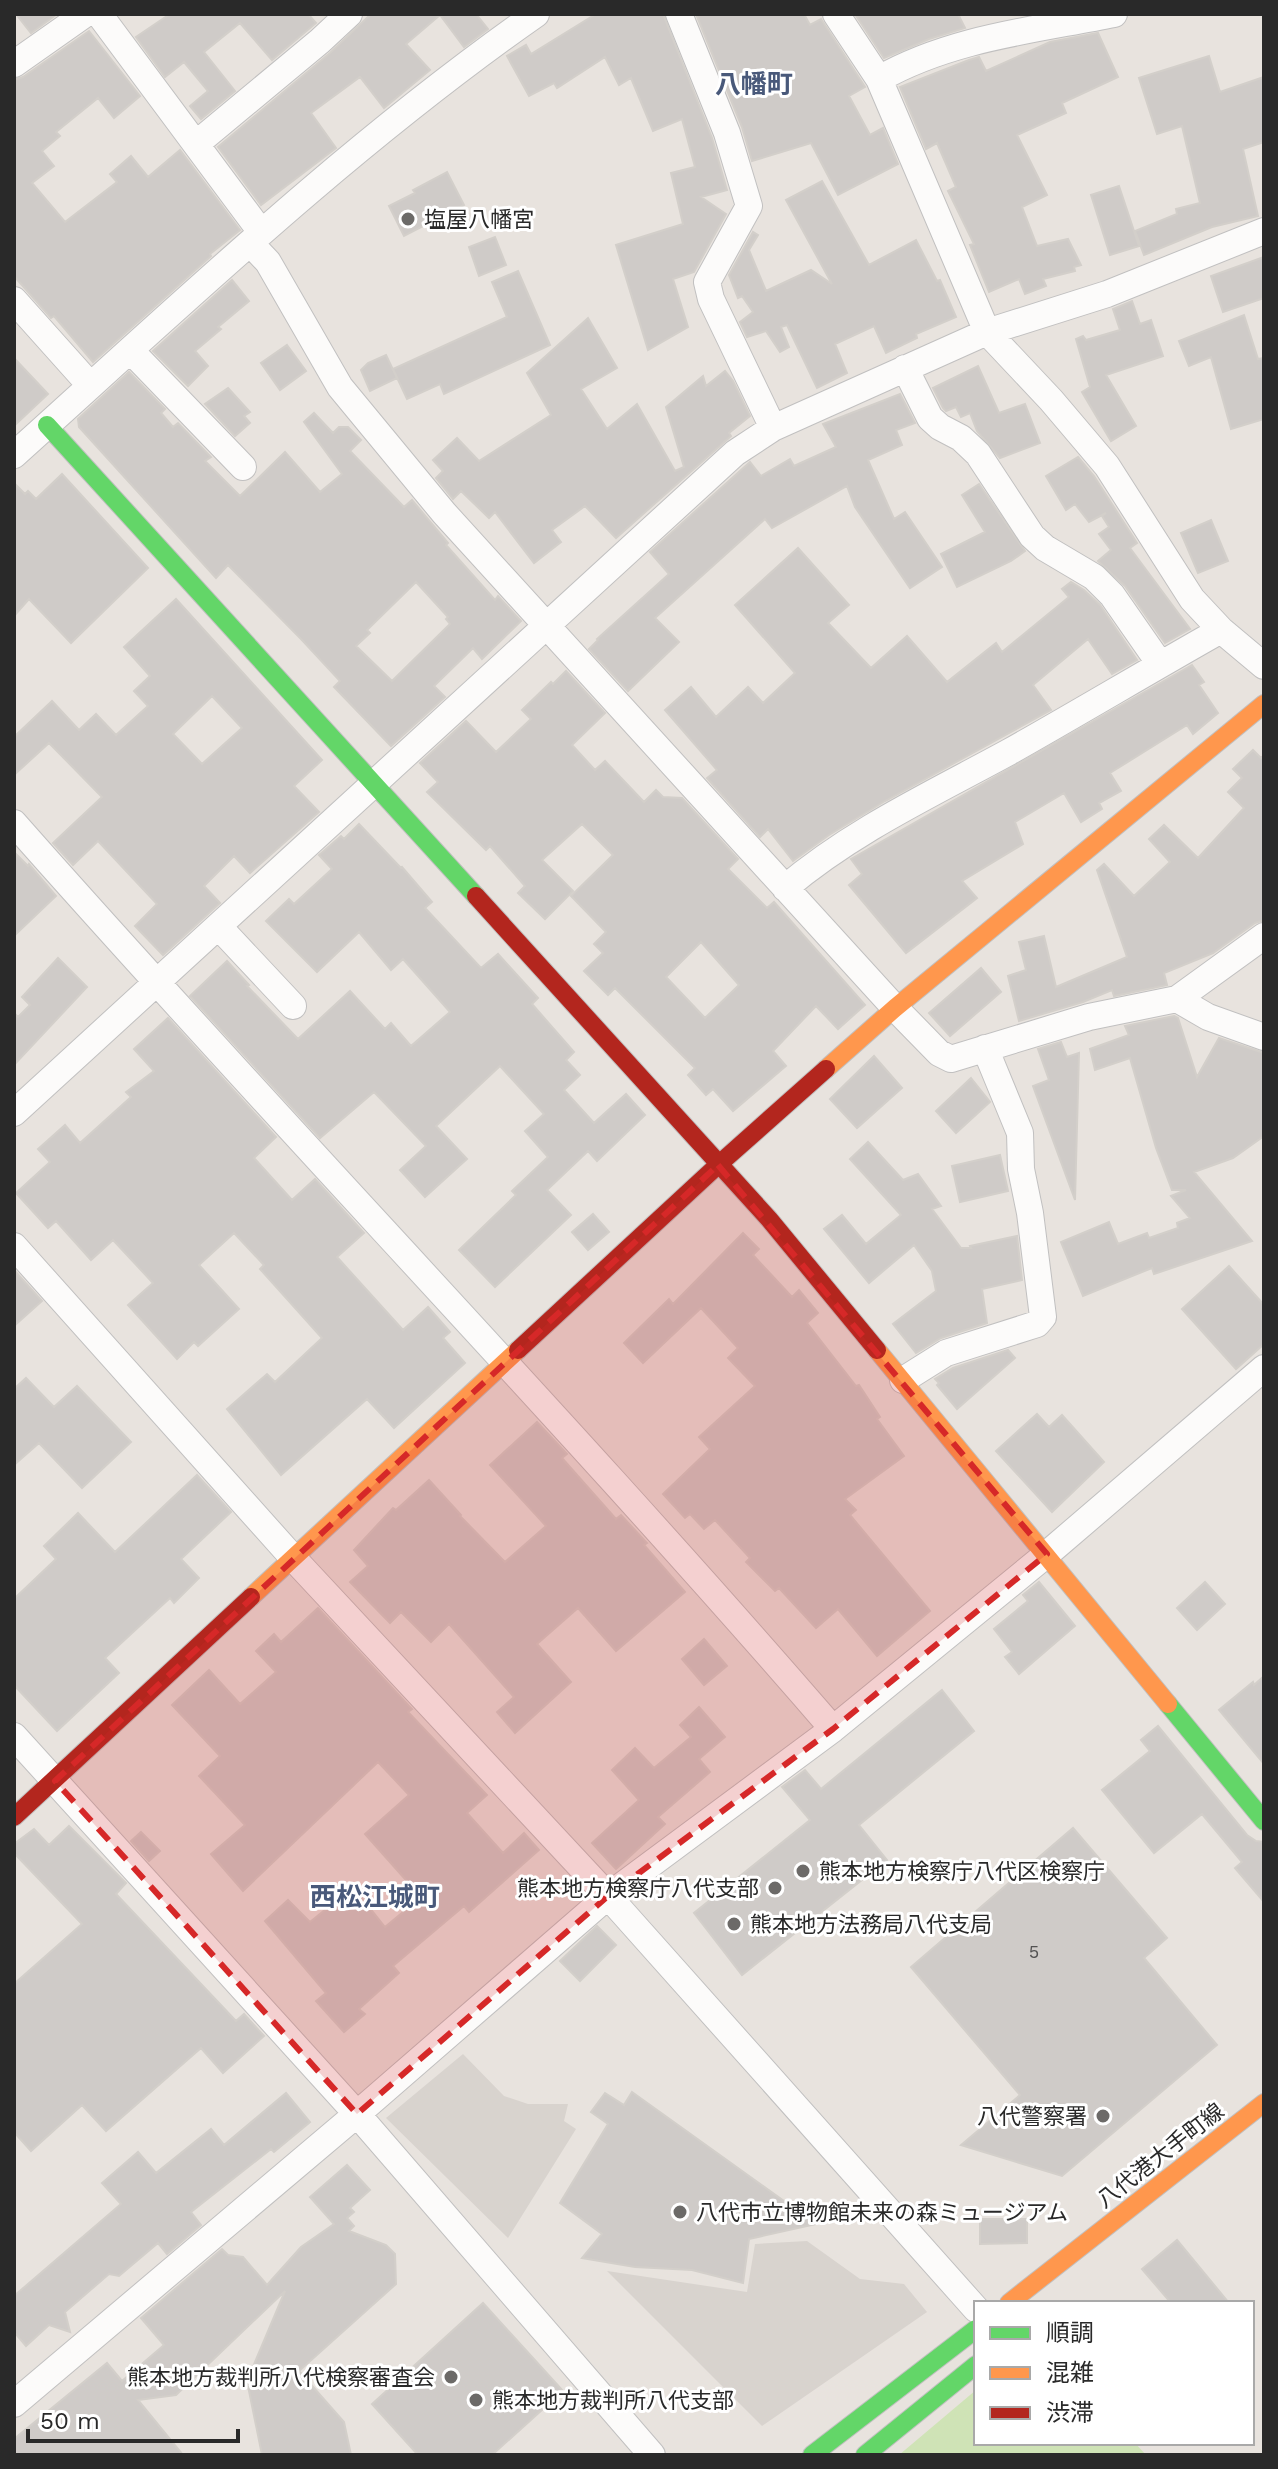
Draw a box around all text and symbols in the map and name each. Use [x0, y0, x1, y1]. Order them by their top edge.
district label: 八幡町 [715, 69, 793, 99]
place label: 塩屋八幡宮 [424, 207, 534, 232]
marker: 塩屋八幡宮 [399, 210, 417, 228]
place label: 熊本地方検察庁八代区検察庁 [819, 1859, 1105, 1884]
marker: 熊本地方検察庁八代区検察庁 [794, 1862, 812, 1880]
place label: 熊本地方検察庁八代支部 [517, 1876, 759, 1901]
marker: 熊本地方検察庁八代支部 [766, 1879, 784, 1897]
district label: 西松江城町 [310, 1882, 440, 1912]
place label: 熊本地方法務局八代支局 [750, 1912, 992, 1937]
marker: 熊本地方法務局八代支局 [725, 1915, 743, 1933]
house number: 5 [1029, 1941, 1039, 1962]
street label: 八代港大手町線 [1092, 2098, 1229, 2213]
place label: 八代警察署 [977, 2104, 1087, 2129]
marker: 八代警察署 [1094, 2107, 1112, 2125]
place label: 八代市立博物館未来の森ミュージアム [696, 2200, 1068, 2225]
marker: 八代市立博物館未来の森ミュージアム [671, 2203, 689, 2221]
legend [974, 2301, 1254, 2445]
text: 順調 [1046, 2319, 1094, 2347]
text: 混雑 [1046, 2359, 1094, 2387]
place label: 熊本地方裁判所八代検察審査会 [127, 2365, 435, 2390]
marker: 熊本地方裁判所八代検察審査会 [442, 2368, 460, 2386]
place label: 熊本地方裁判所八代支部 [492, 2388, 734, 2413]
marker: 熊本地方裁判所八代支部 [467, 2391, 485, 2409]
scale bar [28, 2393, 238, 2443]
text: 渋滞 [1046, 2399, 1094, 2427]
text: 50 m [40, 2407, 100, 2435]

